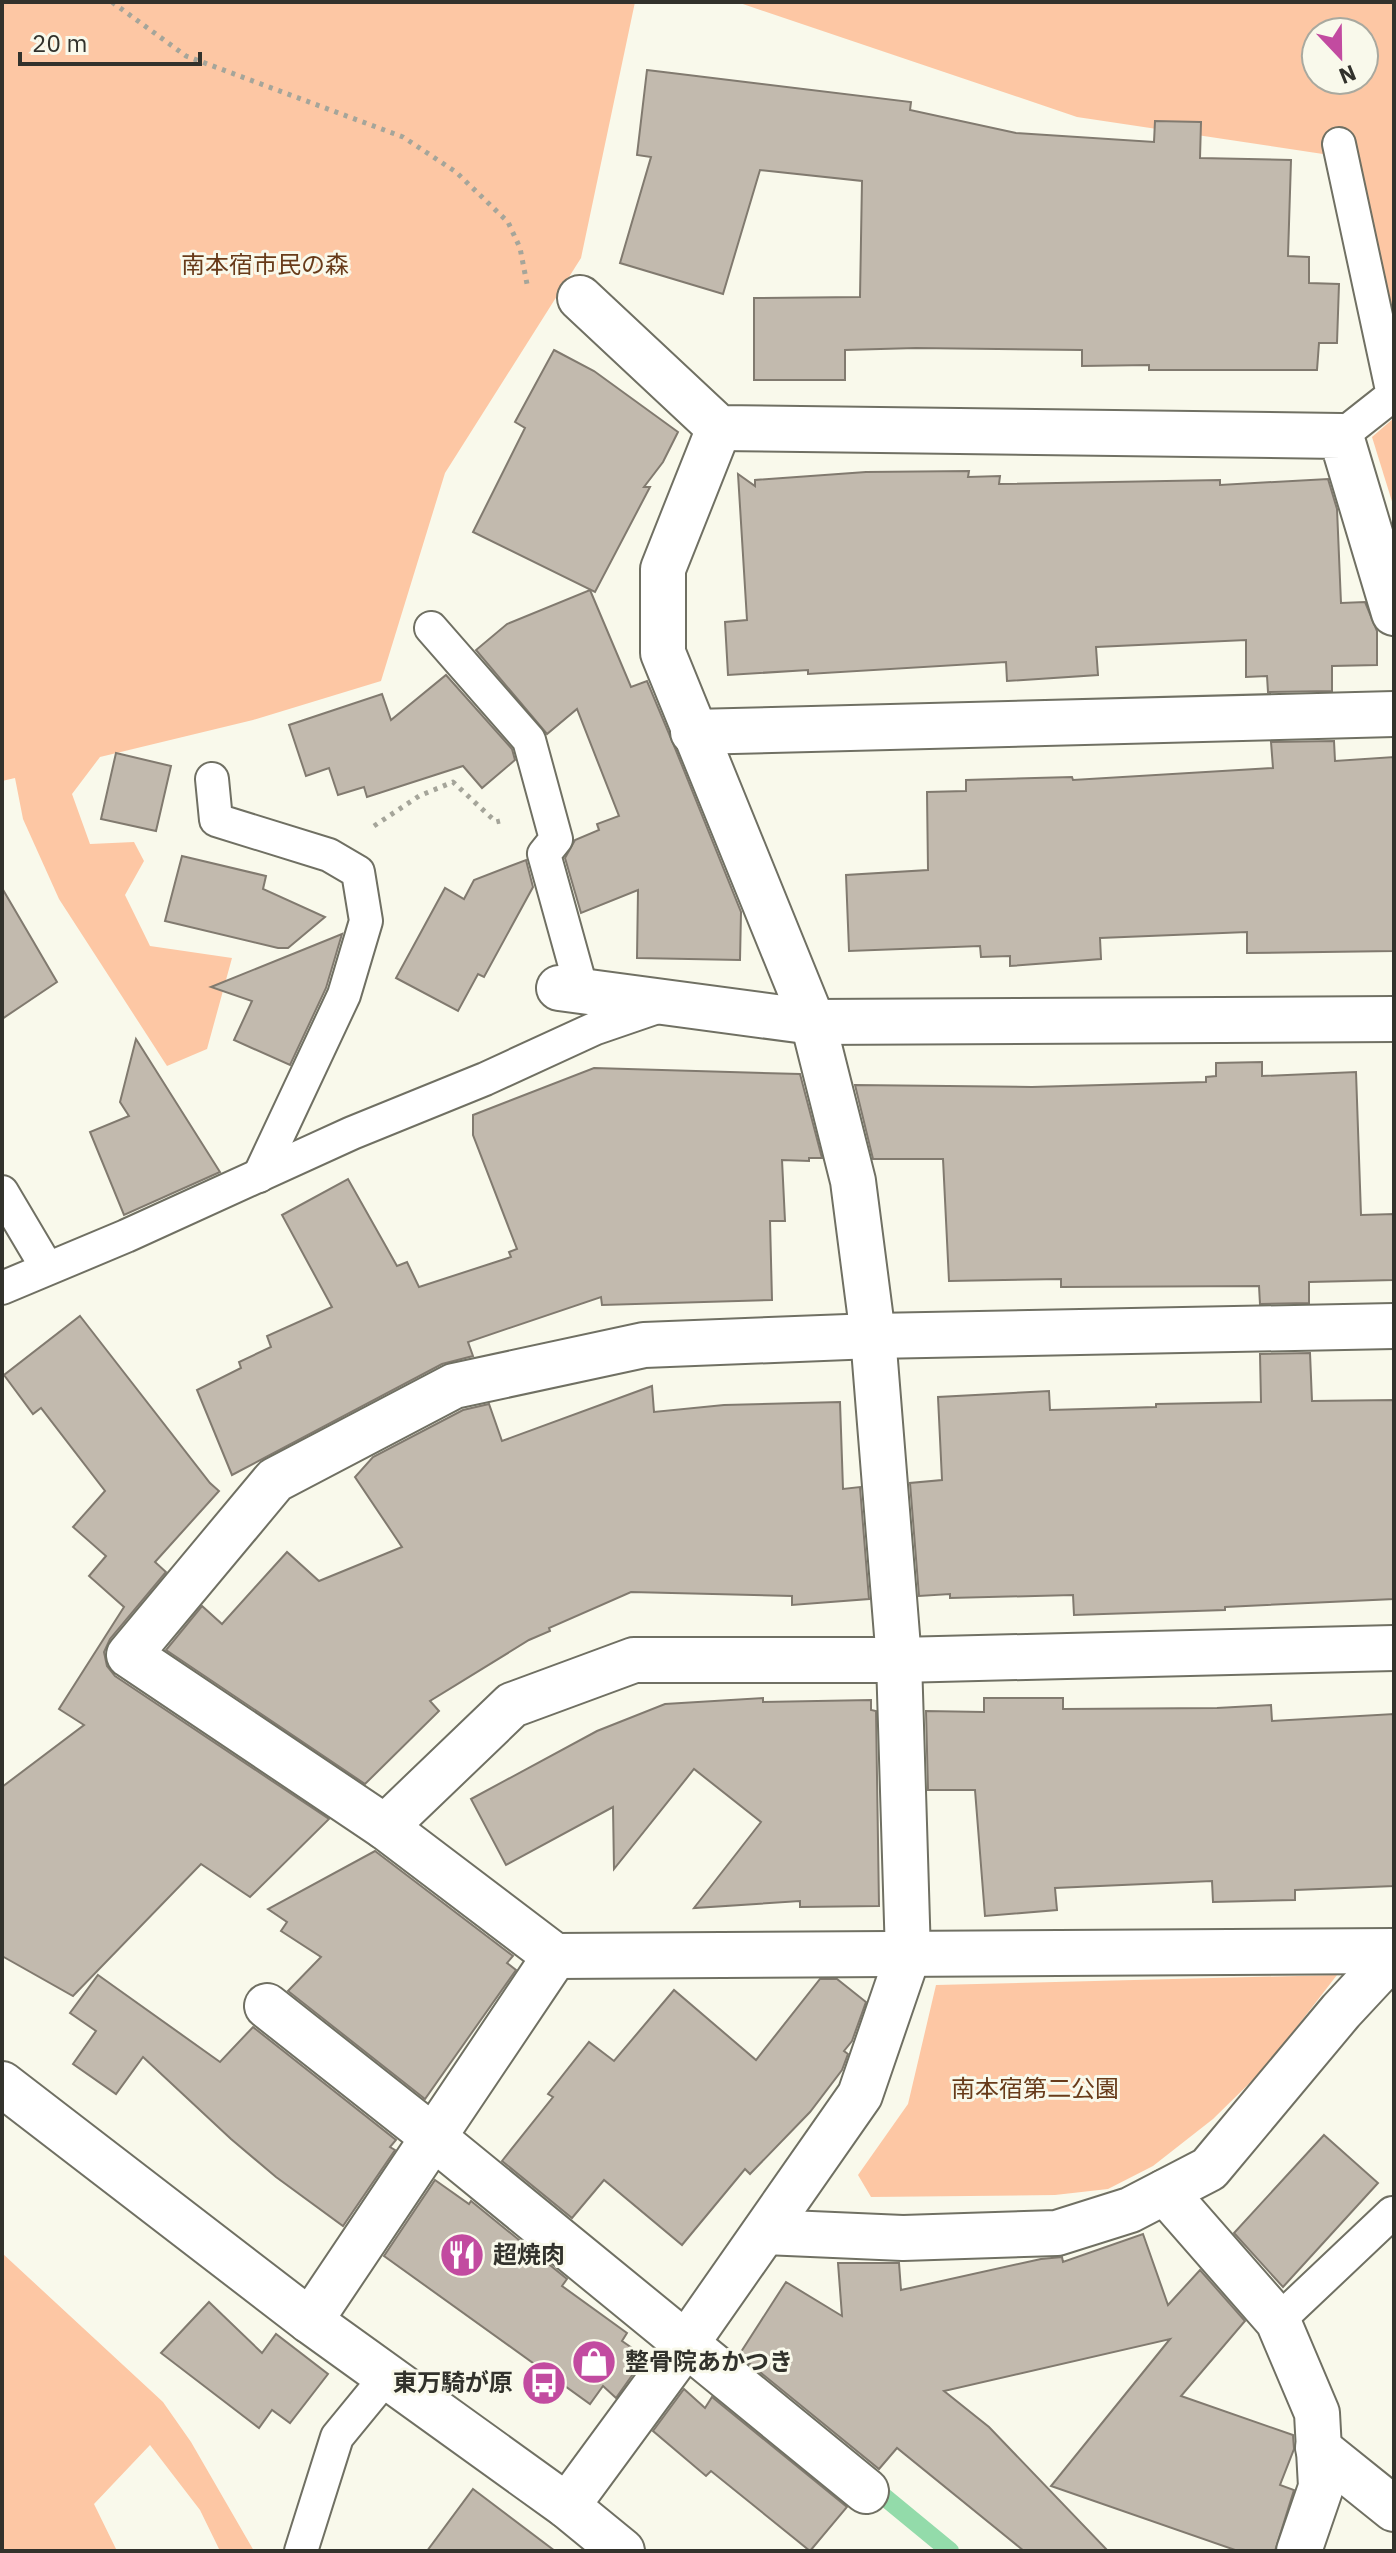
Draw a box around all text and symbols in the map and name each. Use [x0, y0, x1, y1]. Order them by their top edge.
scale bar [20, 16, 200, 66]
north arrow [1300, 16, 1380, 96]
text: 20 m [32, 27, 87, 59]
text: N [1335, 59, 1360, 91]
park label: 南本宿市民の森 [181, 248, 349, 280]
park label: 南本宿第二公園 [951, 2072, 1119, 2104]
restaurant icon: 超焼肉 [438, 2231, 486, 2279]
place label: 超焼肉 [493, 2238, 565, 2270]
shop icon: 整骨院あかつき [570, 2338, 618, 2386]
place label: 整骨院あかつき [625, 2345, 793, 2377]
bus stop icon: 東万騎が原 [520, 2359, 568, 2407]
place label: 東万騎が原 [393, 2366, 513, 2398]

